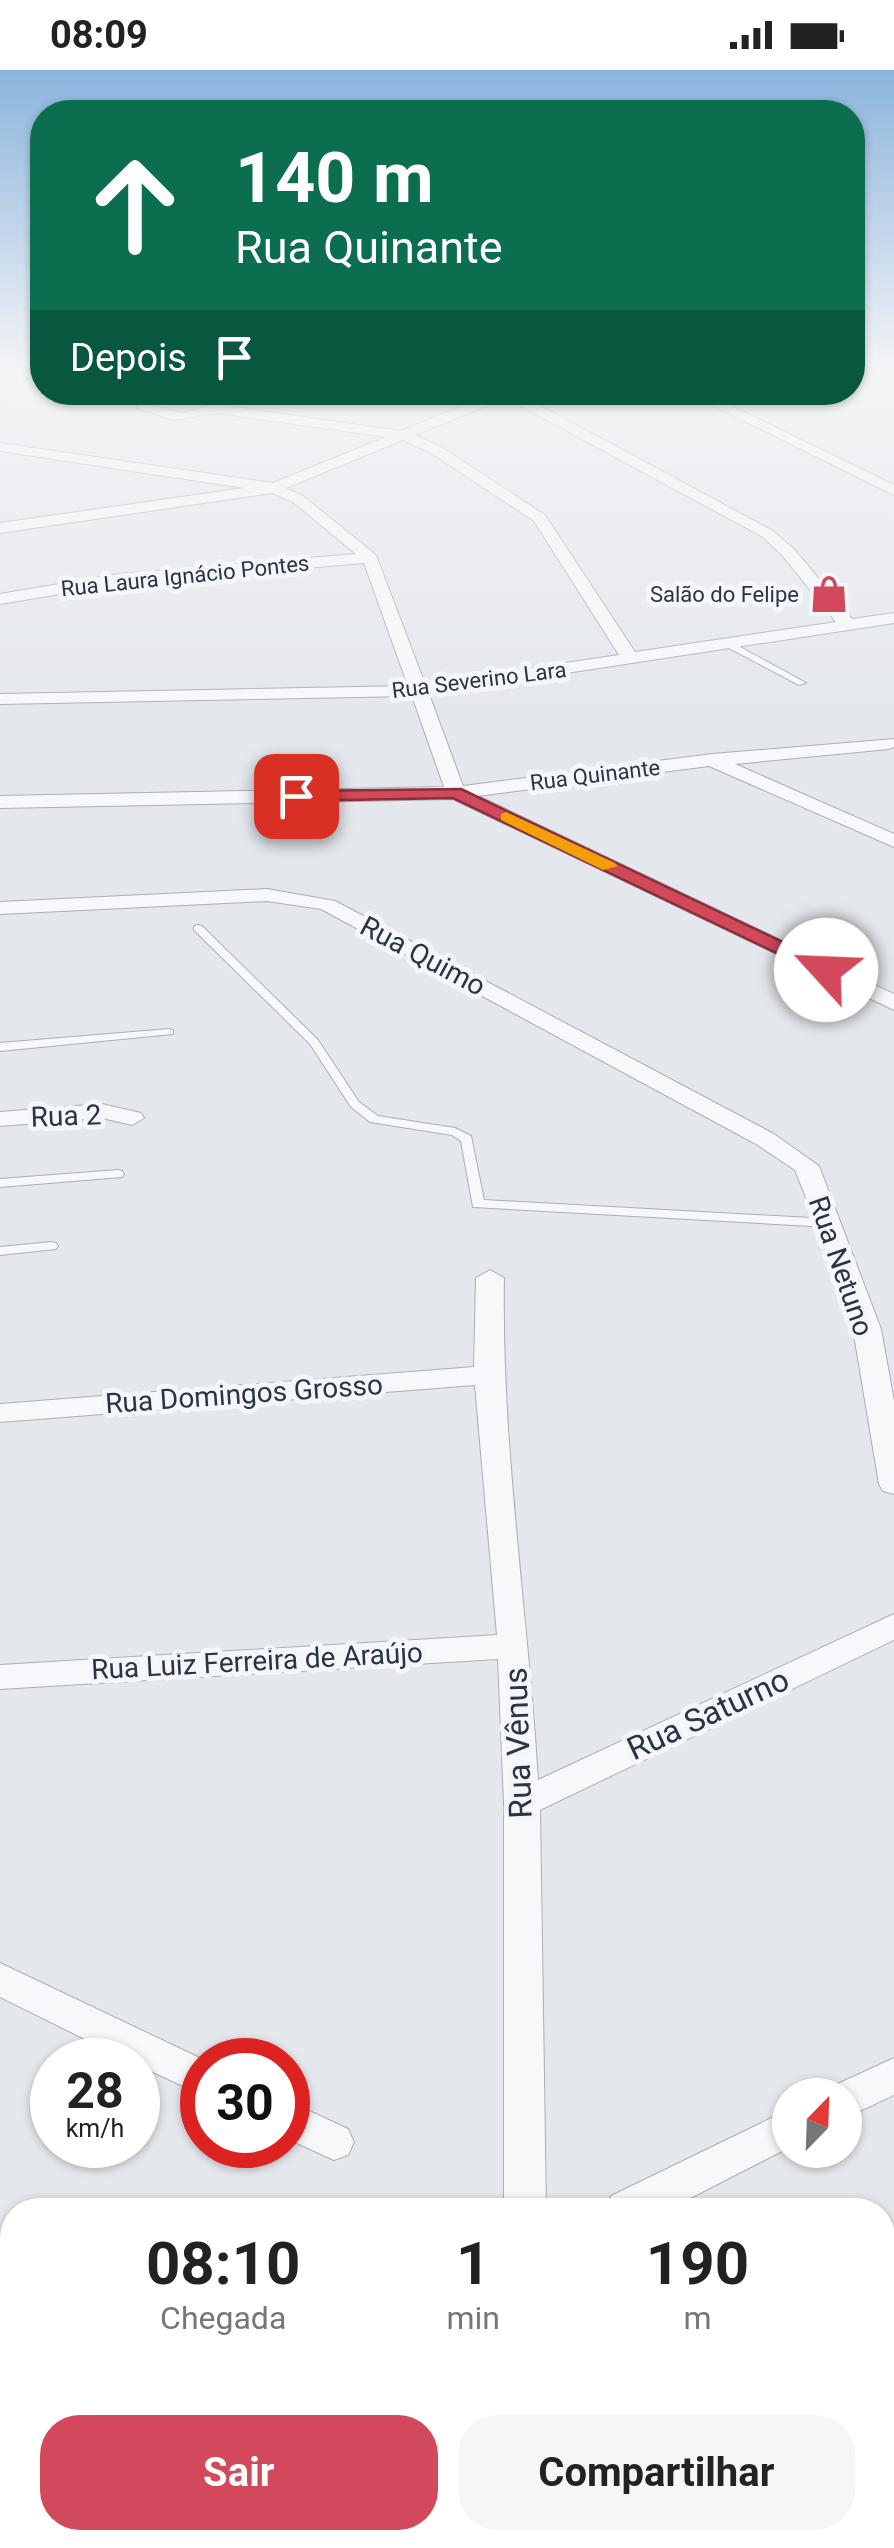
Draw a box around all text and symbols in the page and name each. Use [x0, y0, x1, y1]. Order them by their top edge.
text: 08:09 [50, 13, 148, 57]
text: 140 m [235, 137, 434, 219]
icon: ahead [70, 140, 200, 270]
text: Rua Quinante [235, 221, 503, 274]
icon: arrive [207, 330, 262, 385]
text: Depois [70, 336, 187, 380]
street label: Rua Laura Ignácio Pontes [60, 551, 310, 601]
shop icon: Salão do Felipe [808, 573, 850, 615]
place label: Salão do Felipe [650, 582, 799, 607]
street label: Rua Severino Lara [390, 657, 568, 703]
pin [254, 754, 339, 839]
street label: Rua Quinante [529, 755, 661, 795]
icon: arrive [269, 769, 324, 824]
street label: Rua Quimo [355, 909, 491, 1003]
position arrow [774, 918, 878, 1022]
street label: Rua 2 [30, 1098, 102, 1134]
street label: Rua Netuno [802, 1192, 880, 1340]
street label: Rua Domingos Grosso [104, 1368, 384, 1420]
street label: Rua Luiz Ferreira de Araújo [90, 1636, 424, 1686]
street label: Rua Saturno [621, 1660, 795, 1768]
street label: Rua Vênus [496, 1667, 540, 1819]
speed limit sign: 30 [180, 2038, 310, 2168]
text: 28 [66, 2062, 124, 2120]
north arrow [772, 2078, 862, 2168]
map controls [772, 2078, 862, 2168]
text: km/h [66, 2114, 124, 2143]
text: 08:10 [146, 2228, 301, 2299]
text: 1 [456, 2228, 490, 2299]
text: 190 [646, 2228, 749, 2299]
text: Chegada [160, 2299, 286, 2337]
text: min [446, 2299, 500, 2337]
text: m [683, 2299, 711, 2337]
button: Sair [40, 2415, 438, 2530]
button: Compartilhar [458, 2415, 855, 2530]

